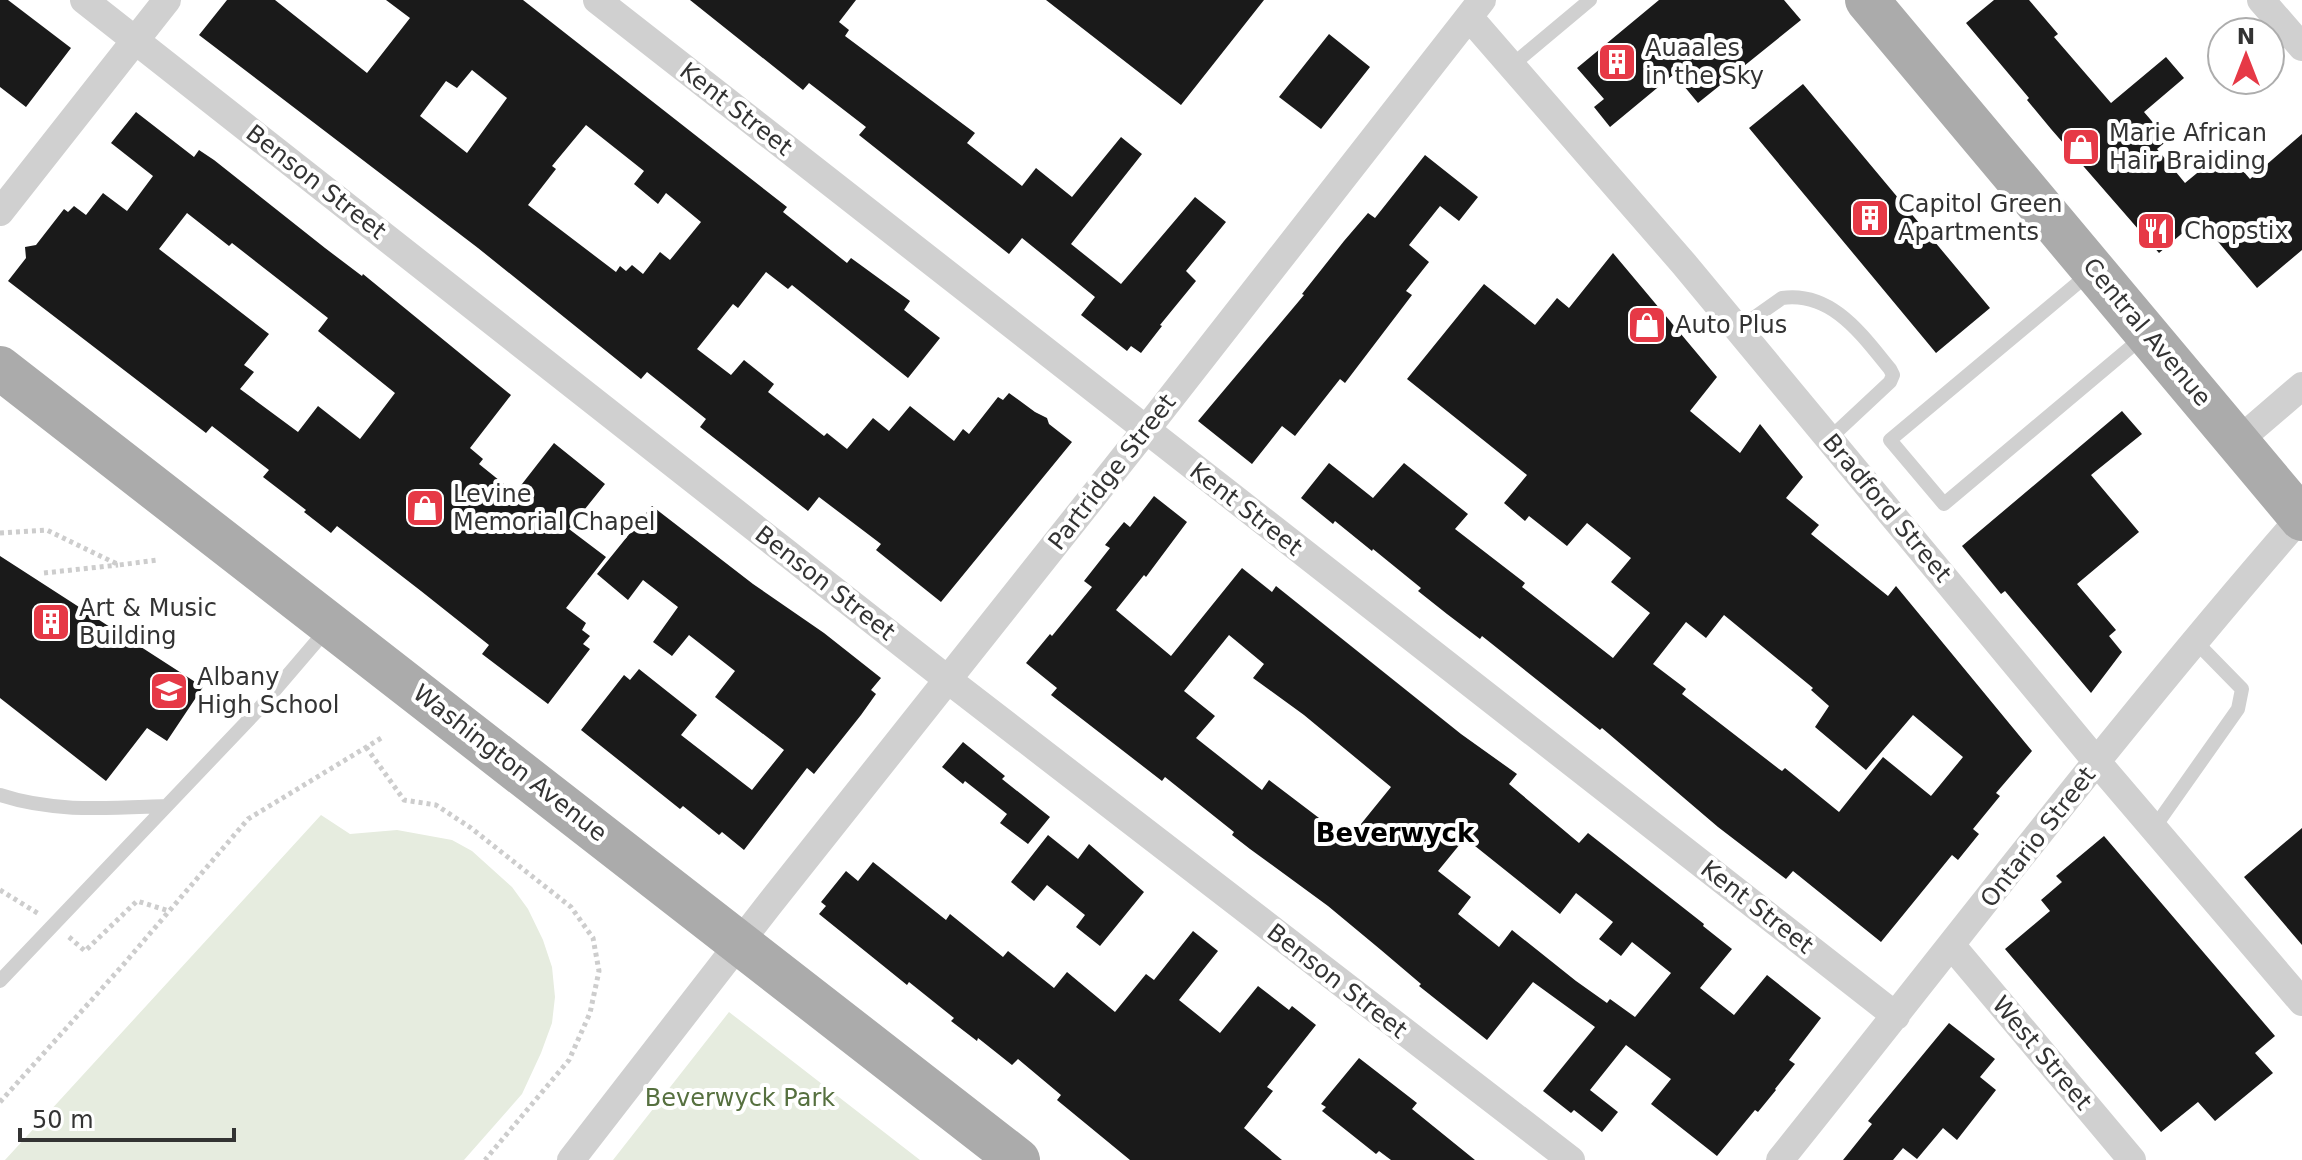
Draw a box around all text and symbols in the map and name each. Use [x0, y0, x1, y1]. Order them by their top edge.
north arrow [2206, 16, 2286, 96]
text: N [2237, 24, 2255, 49]
place label: Auaales in the Sky [1645, 34, 1764, 90]
building icon: Auaales in the Sky [1596, 41, 1638, 83]
street label: Kent Street [674, 57, 798, 161]
street label: Benson Street [241, 119, 391, 245]
place label: Marie African Hair Braiding [2109, 119, 2267, 175]
shop icon: Marie African Hair Braiding [2060, 126, 2102, 168]
place label: Capitol Green Apartments [1898, 190, 2062, 246]
building icon: Capitol Green Apartments [1849, 197, 1891, 239]
restaurant icon: Chopstix [2135, 210, 2177, 252]
place label: Chopstix [2184, 217, 2289, 245]
street label: Central Avenue [2077, 252, 2217, 412]
shop icon: Auto Plus [1626, 304, 1668, 346]
place label: Auto Plus [1675, 311, 1787, 339]
street label: Partridge Street [1043, 389, 1181, 555]
street label: Bradford Street [1817, 428, 1957, 588]
street label: Kent Street [1184, 457, 1308, 561]
place label: Levine Memorial Chapel [453, 480, 655, 536]
shop icon: Levine Memorial Chapel [404, 487, 446, 529]
street label: Benson Street [750, 520, 900, 646]
place label: Art & Music Building [79, 594, 217, 650]
building icon: Art & Music Building [30, 601, 72, 643]
place label: Albany High School [197, 663, 339, 719]
school or university icon: Albany High School [148, 670, 190, 712]
street label: Washington Avenue [408, 679, 612, 847]
street label: Ontario Street [1975, 761, 2101, 913]
district label: Beverwyck [1316, 818, 1475, 848]
street label: Kent Street [1695, 855, 1819, 959]
street label: Benson Street [1262, 918, 1412, 1044]
street label: West Street [1986, 991, 2098, 1115]
park label: Beverwyck Park [645, 1084, 835, 1112]
scale bar [20, 1092, 234, 1142]
text: 50 m [32, 1106, 94, 1134]

